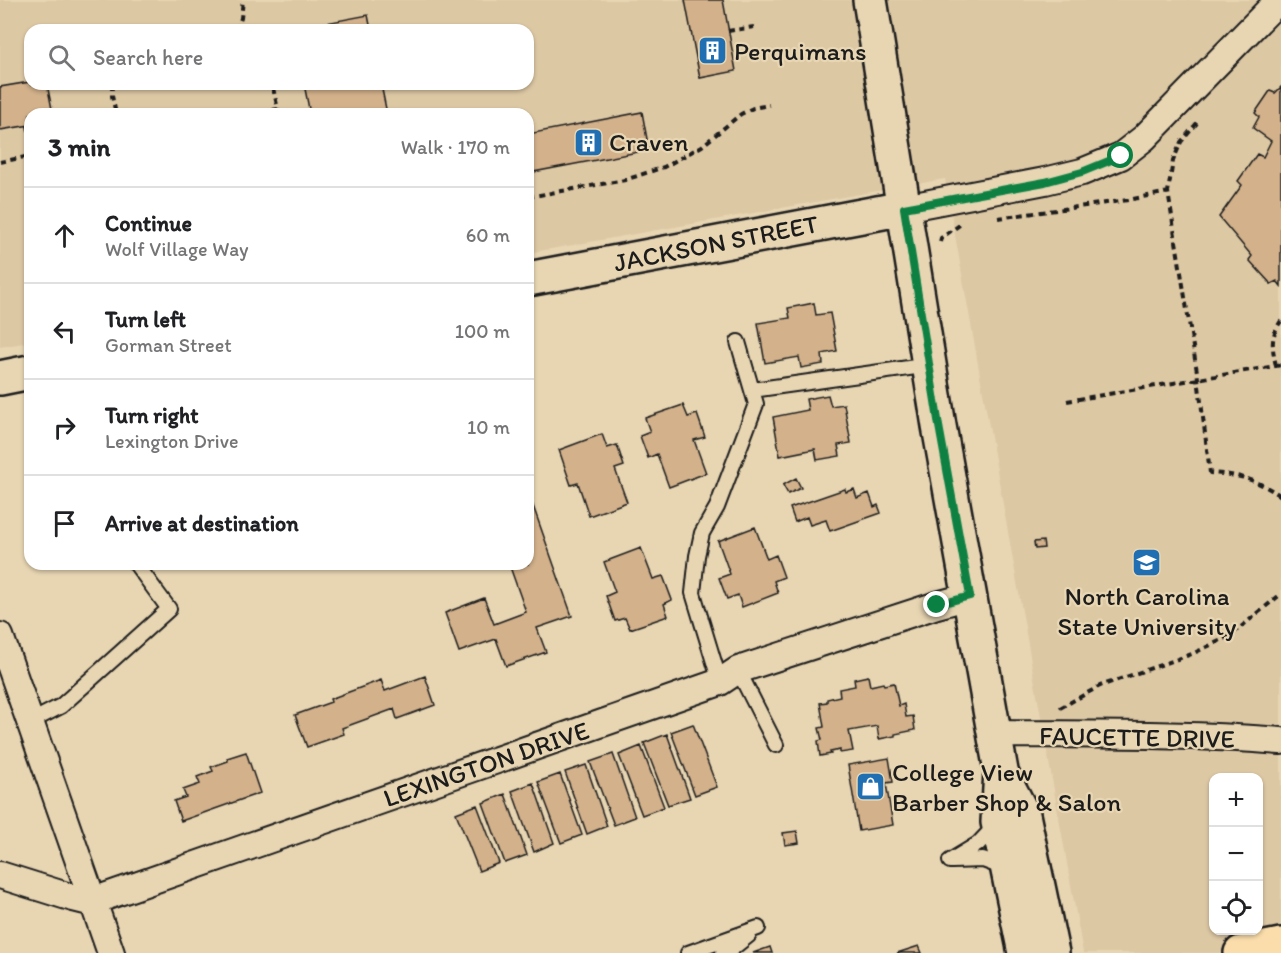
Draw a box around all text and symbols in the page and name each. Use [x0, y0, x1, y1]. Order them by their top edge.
search box [24, 24, 534, 90]
building icon: Perquimans [697, 35, 729, 67]
place label: Perquimans [734, 35, 867, 67]
icon: search [45, 41, 78, 74]
text: Search here [93, 44, 203, 71]
building icon: Craven [572, 126, 604, 158]
place label: Craven [609, 126, 689, 158]
text: 3 min [48, 131, 110, 163]
text: Walk · 170 m [401, 135, 510, 159]
route start [1107, 142, 1133, 168]
street label: JACKSON STREET [611, 207, 821, 279]
text: Continue [105, 210, 192, 237]
icon: ahead [48, 219, 81, 252]
text: 60 m [466, 223, 510, 247]
text: Wolf Village Way [105, 237, 249, 261]
text: Turn left [105, 306, 186, 333]
icon: left [48, 315, 81, 348]
text: 100 m [455, 319, 510, 343]
text: Gorman Street [105, 333, 232, 357]
text: Turn right [105, 402, 199, 429]
icon: right [48, 411, 81, 444]
text: 10 m [467, 415, 510, 439]
text: Lexington Drive [105, 429, 238, 453]
icon: arrive [48, 507, 81, 540]
text: Arrive at destination [105, 510, 299, 537]
school or university icon: North Carolina State University [1131, 546, 1163, 578]
place label: North Carolina State University [1057, 580, 1237, 642]
route end [923, 591, 949, 617]
street label: LEXINGTON DRIVE [379, 714, 593, 814]
street label: FAUCETTE DRIVE [1039, 719, 1235, 755]
place label: College View Barber Shop & Salon [892, 756, 1122, 818]
shop icon: College View Barber Shop & Salon [855, 771, 887, 803]
map controls [1209, 773, 1263, 935]
button: + [1209, 773, 1263, 827]
button: − [1209, 827, 1263, 881]
button: locate [1209, 881, 1263, 935]

